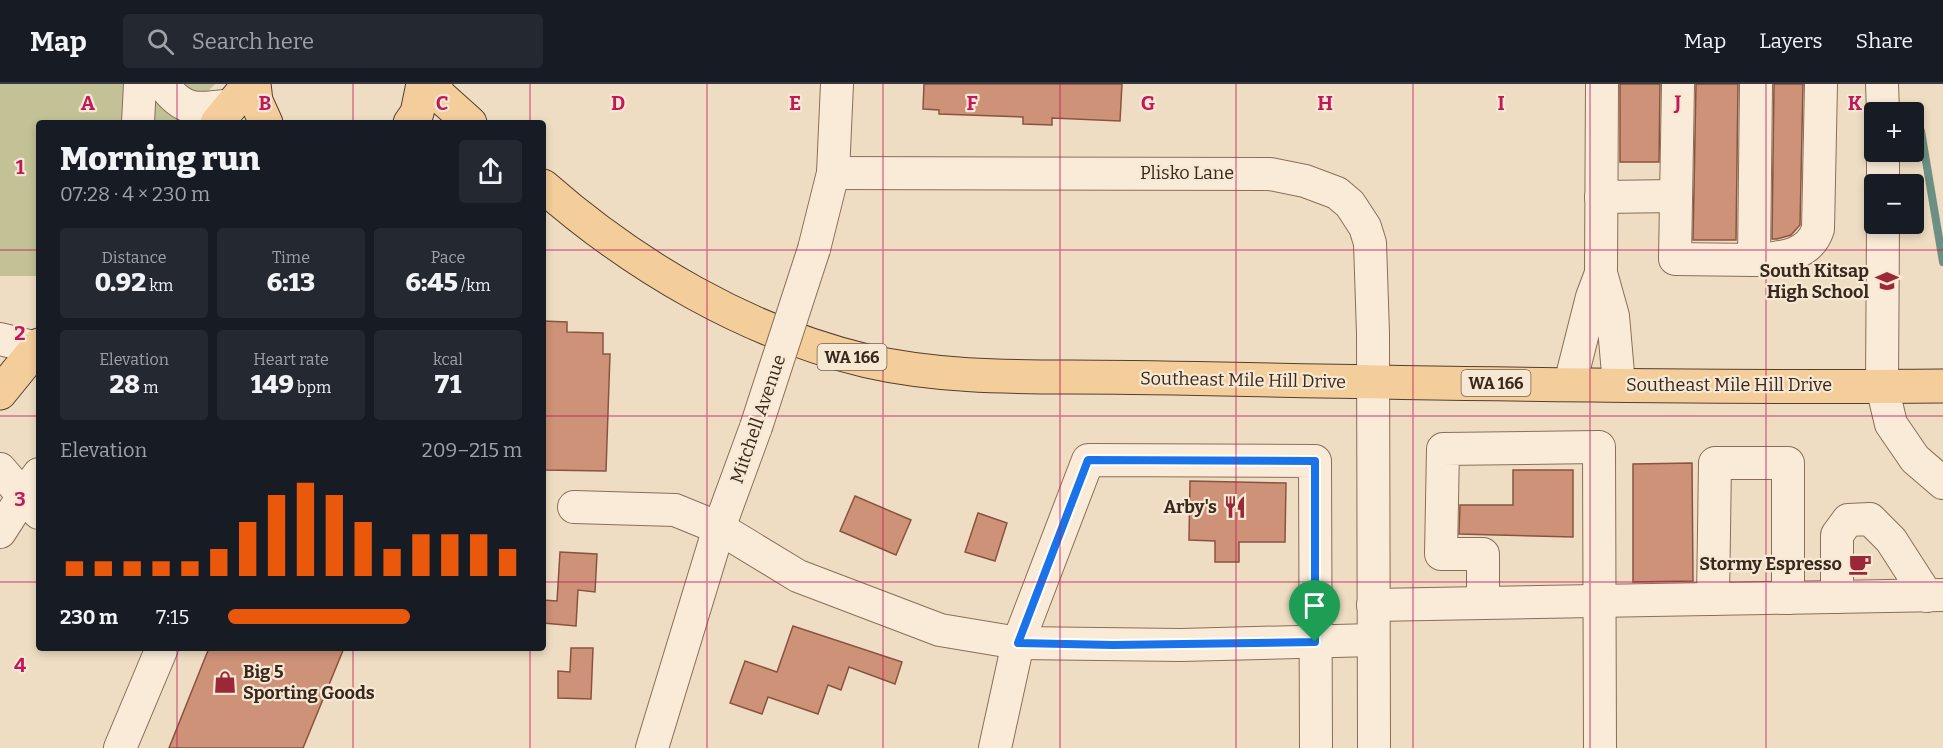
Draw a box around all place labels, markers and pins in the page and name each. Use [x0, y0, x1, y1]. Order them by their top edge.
place label: South Kitsap High School [1760, 260, 1869, 303]
school or university icon: South Kitsap High School [1874, 268, 1900, 294]
restaurant icon: Arby's [1222, 494, 1248, 520]
place label: Arby's [1163, 496, 1217, 518]
cafe icon: Stormy Espresso [1847, 551, 1873, 577]
place label: Stormy Espresso [1699, 553, 1842, 575]
pin [1289, 580, 1340, 642]
place label: Big 5 Sporting Goods [243, 661, 375, 704]
shop icon: Big 5 Sporting Goods [212, 669, 238, 695]

